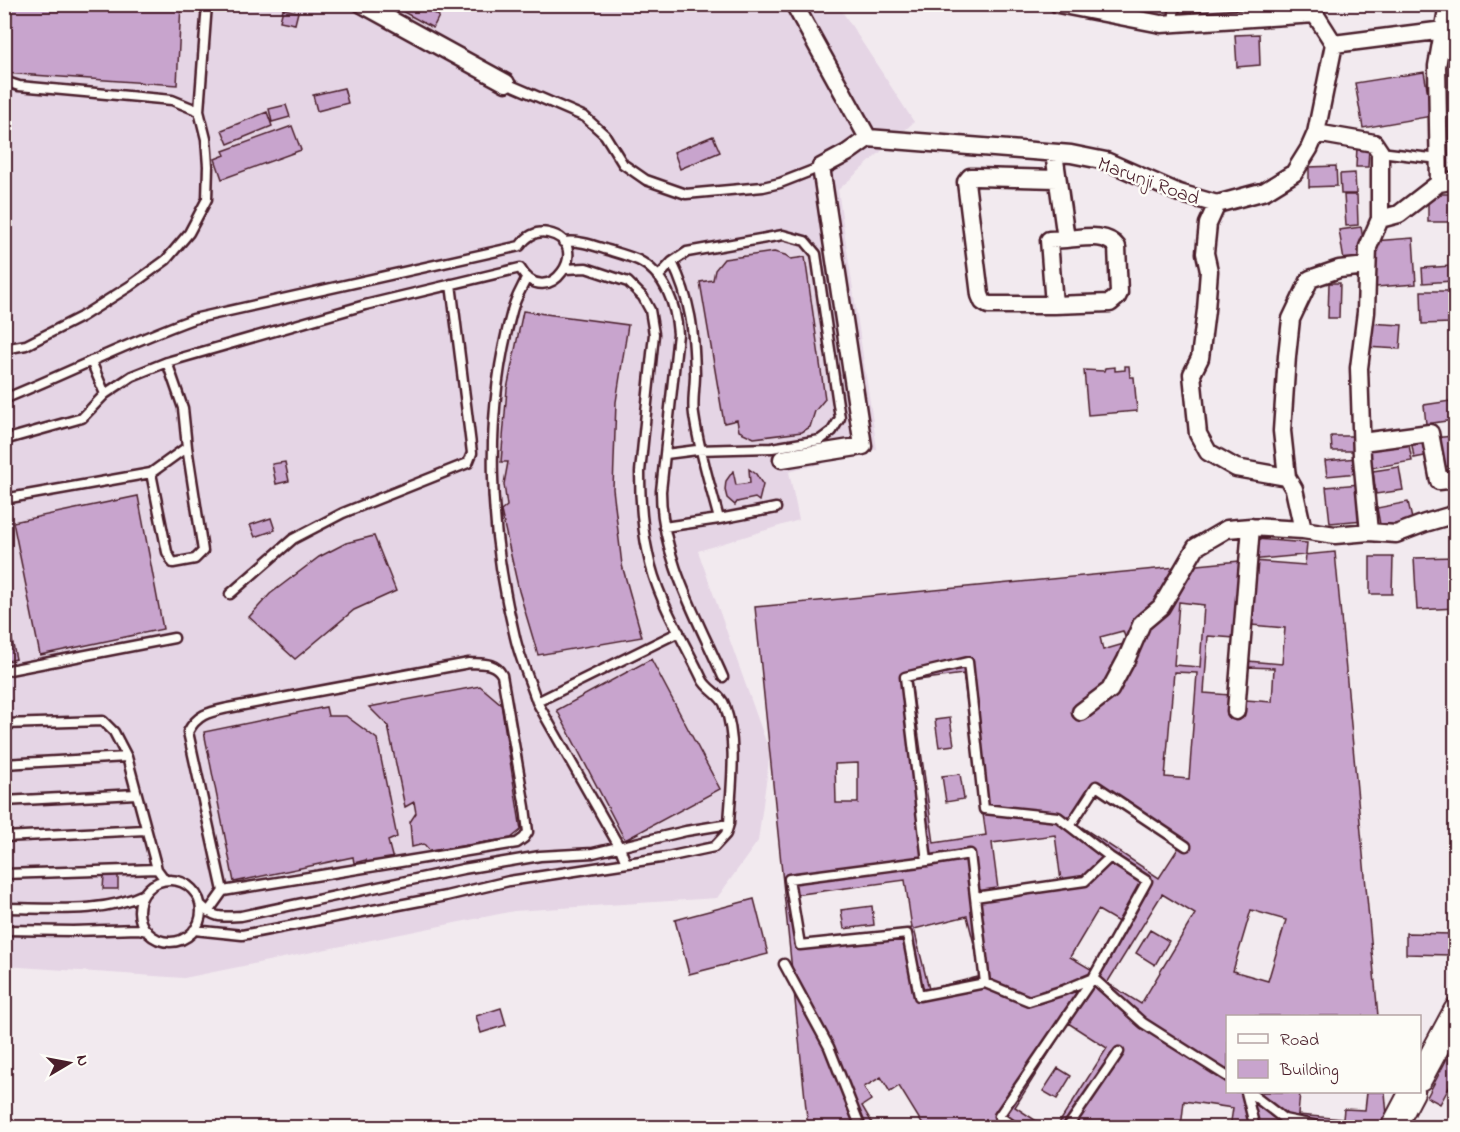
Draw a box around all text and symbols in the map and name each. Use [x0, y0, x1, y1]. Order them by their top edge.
street label: Marunji Road [1093, 151, 1203, 214]
legend [1226, 1015, 1421, 1093]
text: Road [1280, 1028, 1319, 1054]
north arrow [39, 1033, 99, 1093]
text: N [69, 1053, 95, 1068]
text: Building [1279, 1058, 1339, 1085]

